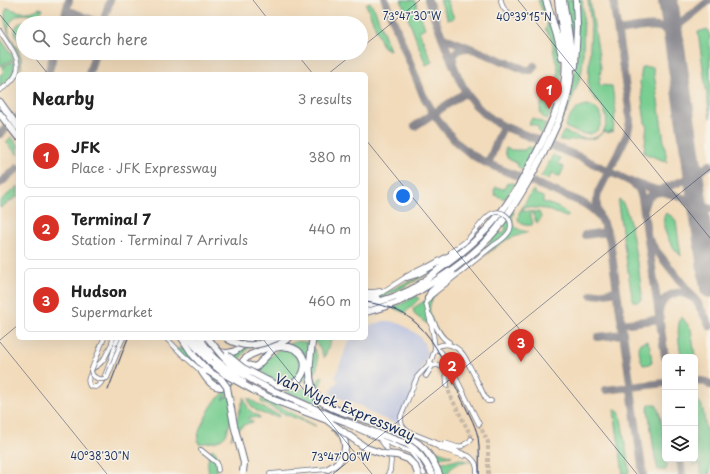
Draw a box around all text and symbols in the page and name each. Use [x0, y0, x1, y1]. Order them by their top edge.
text: 73°47'30"W [383, 8, 442, 23]
text: 40°39'15"N [496, 9, 552, 24]
search box [16, 16, 368, 60]
icon: search [30, 27, 52, 49]
text: Search here [62, 27, 148, 50]
pin: 1 [536, 76, 562, 109]
text: Nearby [32, 85, 94, 111]
text: 3 results [298, 89, 352, 108]
text: JFK [71, 135, 100, 158]
text: 1 [43, 147, 49, 166]
text: 380 m [308, 147, 351, 166]
text: Place · JFK Expressway [71, 158, 217, 177]
your location [393, 186, 413, 206]
text: Terminal 7 [71, 207, 151, 230]
text: 2 [41, 219, 51, 238]
text: 440 m [308, 219, 351, 238]
text: Station · Terminal 7 Arrivals [71, 230, 248, 249]
text: Hudson [71, 279, 127, 302]
text: 3 [42, 291, 50, 310]
text: 460 m [308, 291, 351, 310]
text: Supermarket [71, 302, 153, 321]
pin: 3 [508, 329, 534, 362]
pin: 2 [439, 352, 465, 385]
map controls [662, 354, 698, 462]
button: + [662, 354, 698, 390]
street label: Van Wyck Expressway [272, 367, 419, 446]
button: − [662, 390, 698, 426]
button: layers [662, 426, 698, 462]
text: 40°38'30"N [70, 448, 130, 463]
text: 73°47'00"W [311, 449, 371, 464]

